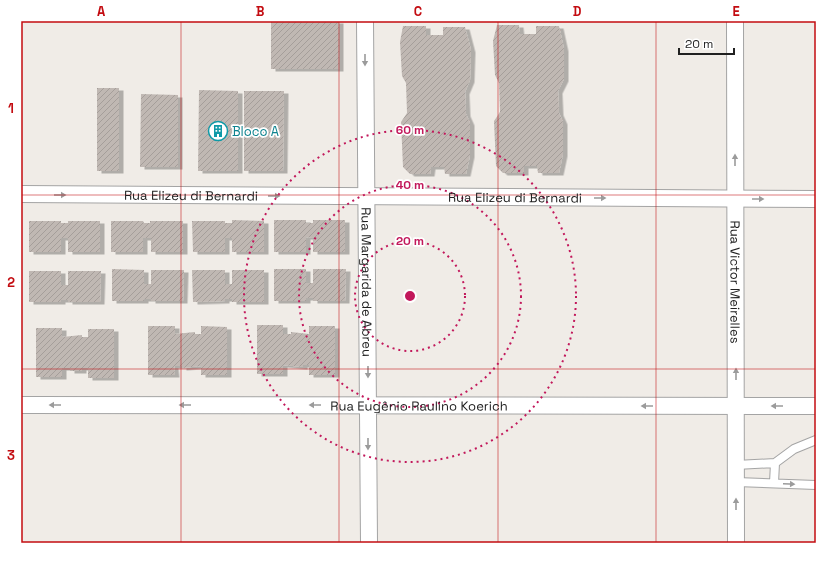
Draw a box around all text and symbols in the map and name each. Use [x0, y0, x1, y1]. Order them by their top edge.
text: A [97, 3, 106, 20]
text: B [256, 3, 265, 20]
text: C [414, 3, 422, 20]
text: D [573, 3, 582, 20]
text: E [732, 3, 740, 20]
scale bar [679, 30, 734, 56]
text: 20 m [685, 36, 713, 52]
one-way arrow [362, 54, 368, 67]
text: 1 [8, 100, 14, 117]
building icon: Bloco A [207, 120, 229, 142]
text: 60 m [396, 122, 424, 138]
place label: Bloco A [232, 123, 279, 140]
one-way arrow [732, 153, 738, 166]
text: 40 m [396, 177, 424, 193]
street label: Rua Elizeu di Bernardi [124, 187, 258, 204]
street label: Rua Elizeu di Bernardi [448, 189, 582, 207]
one-way arrow [54, 192, 67, 198]
one-way arrow [268, 193, 281, 199]
one-way arrow [594, 195, 607, 201]
one-way arrow [752, 196, 765, 202]
street label: Rua Margarida de Abreu [357, 207, 376, 357]
street label: Rua Victor Meirelles [726, 220, 744, 344]
text: 20 m [396, 233, 424, 249]
text: 2 [7, 274, 15, 291]
centre of rings [403, 289, 417, 303]
one-way arrow [364, 366, 371, 378]
one-way arrow [732, 368, 739, 380]
street label: Rua Eugênio Raulino Koerich [330, 397, 508, 415]
one-way arrow [48, 402, 61, 408]
one-way arrow [178, 402, 191, 408]
one-way arrow [308, 402, 321, 408]
one-way arrow [640, 403, 653, 409]
one-way arrow [770, 403, 783, 409]
one-way arrow [365, 438, 371, 451]
text: 3 [7, 447, 15, 464]
one-way arrow [783, 480, 795, 487]
one-way arrow [733, 497, 739, 510]

